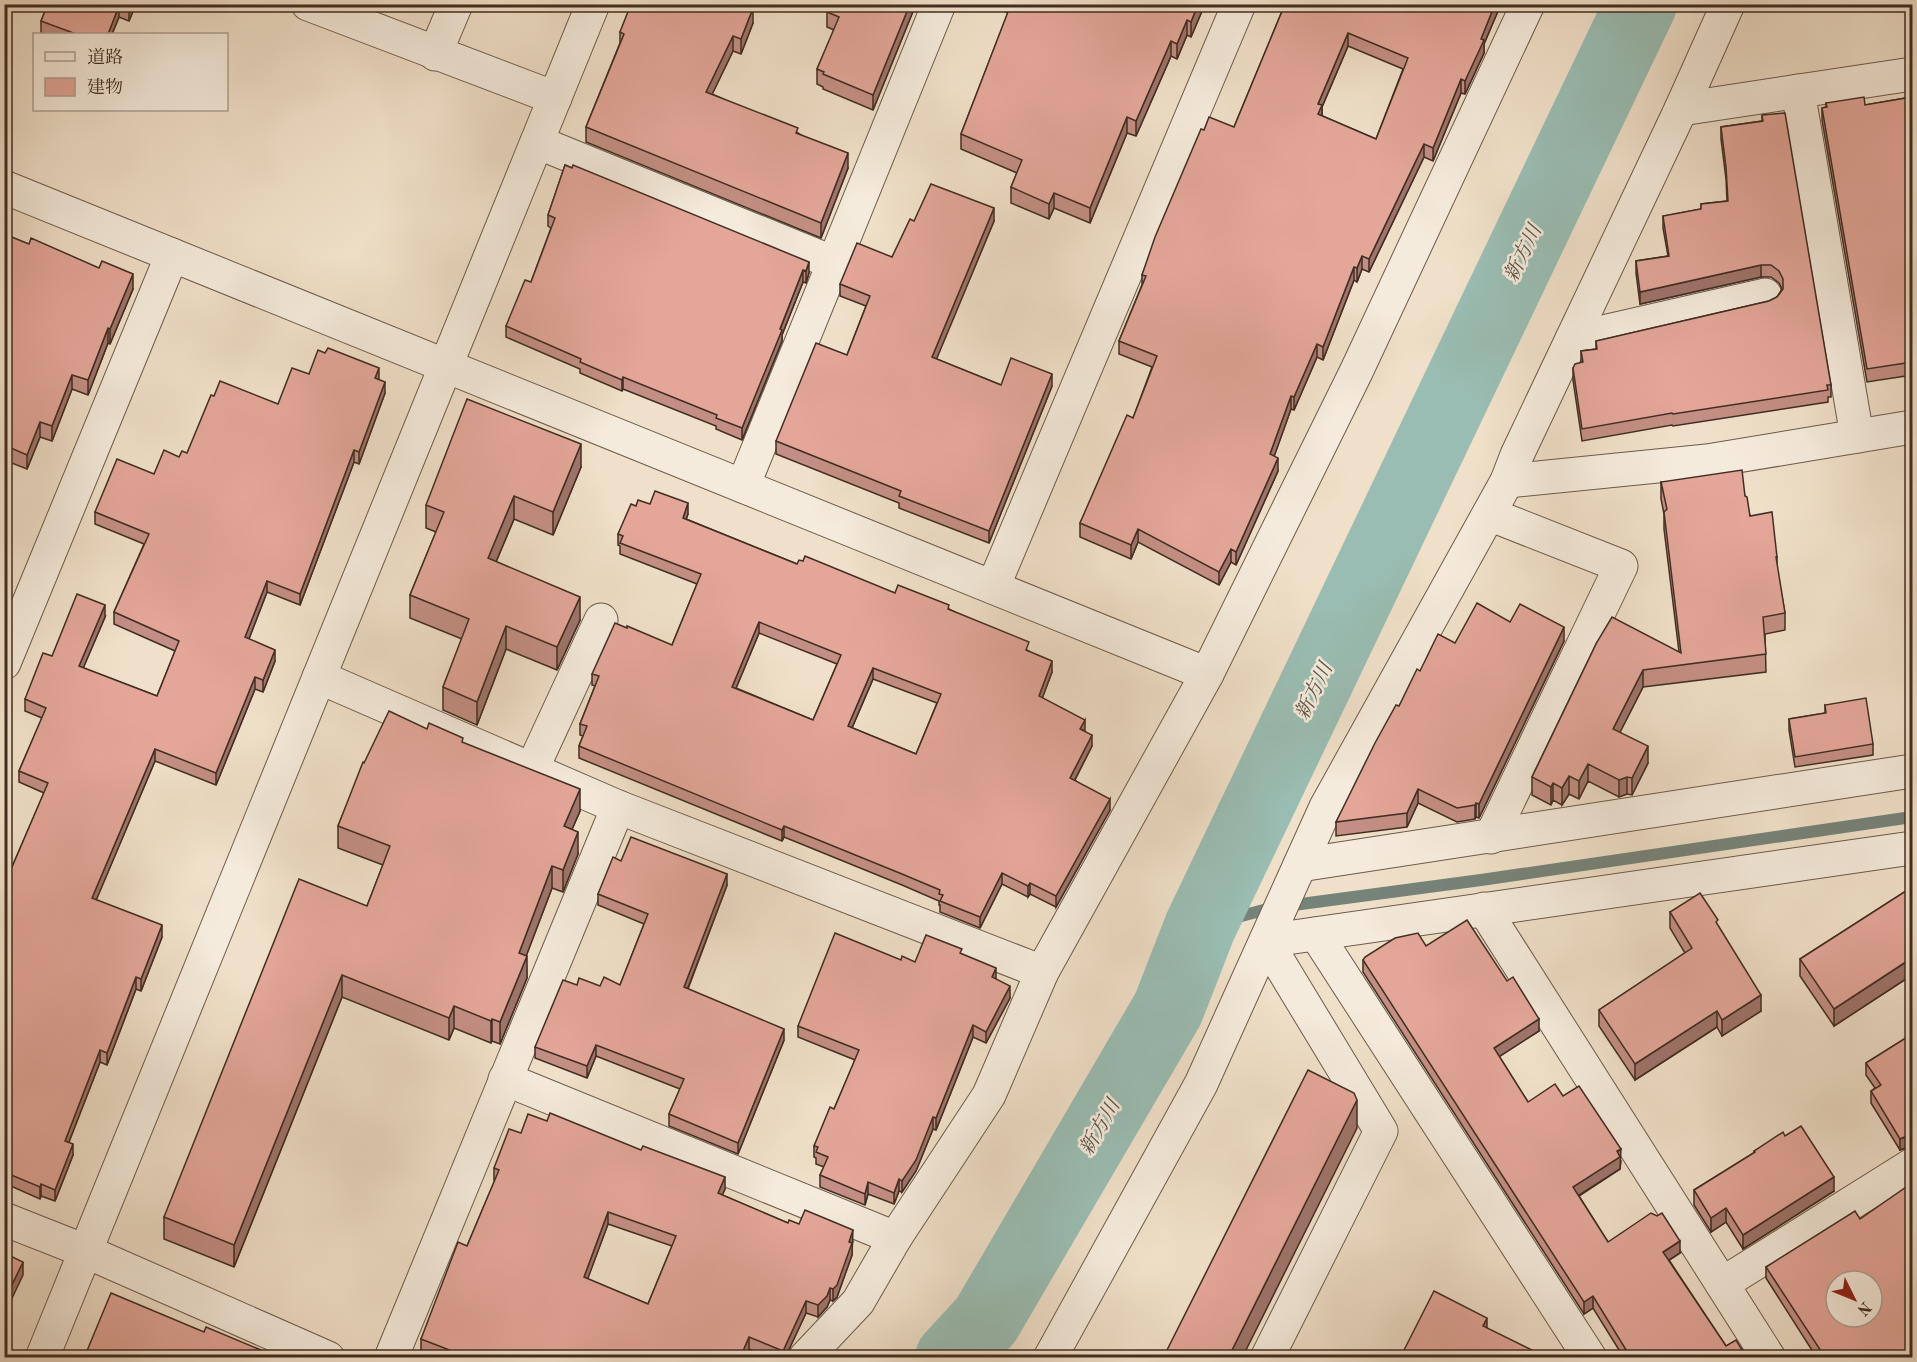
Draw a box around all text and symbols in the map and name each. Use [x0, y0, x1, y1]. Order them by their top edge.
legend [33, 33, 228, 111]
text: 道路 [87, 47, 123, 67]
text: 建物 [87, 77, 123, 97]
water label: 新方川 [1500, 220, 1547, 285]
water label: 新方川 [1291, 658, 1338, 723]
water label: 新方川 [1075, 1094, 1125, 1159]
north arrow [1824, 1269, 1884, 1329]
text: N [1853, 1298, 1874, 1318]

